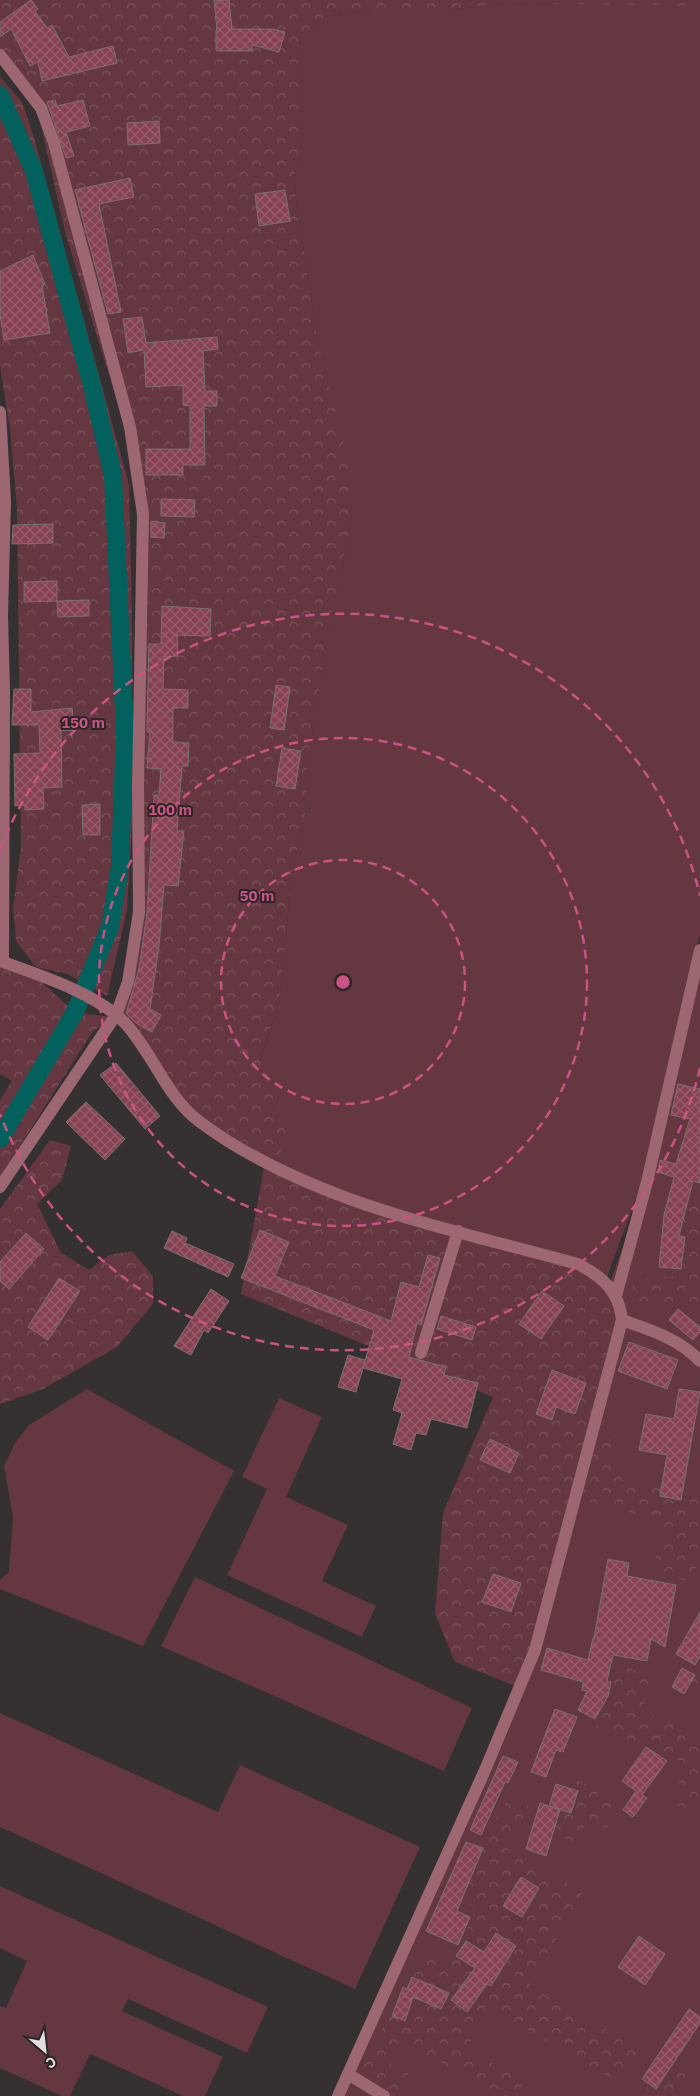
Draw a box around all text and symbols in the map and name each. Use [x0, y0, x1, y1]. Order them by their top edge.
text: 150 m [61, 713, 105, 732]
text: 100 m [148, 800, 192, 819]
text: 50 m [240, 886, 274, 905]
centre of rings [334, 973, 352, 991]
north arrow [20, 2026, 70, 2076]
text: С [43, 2052, 59, 2073]

